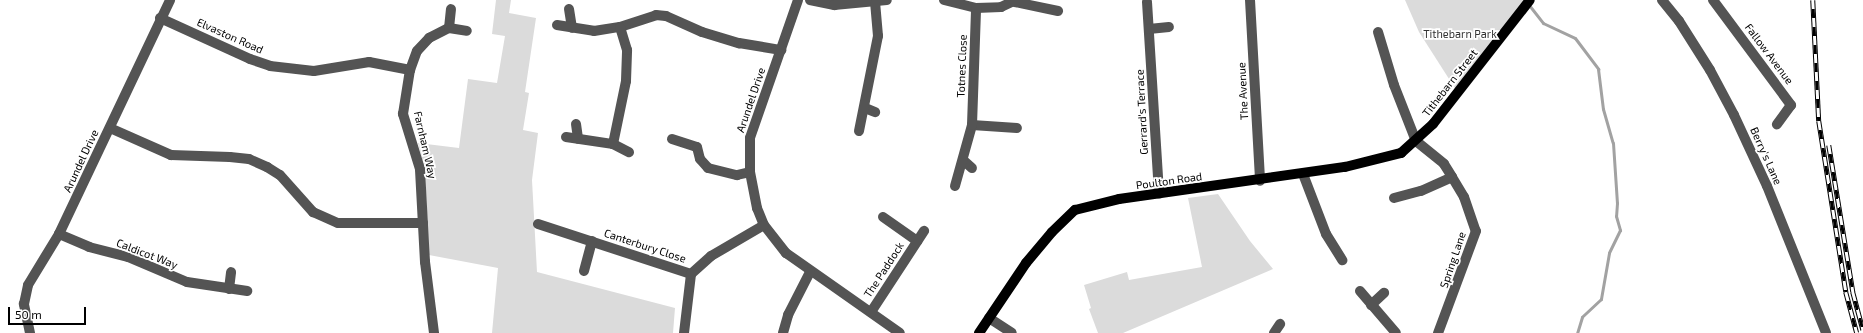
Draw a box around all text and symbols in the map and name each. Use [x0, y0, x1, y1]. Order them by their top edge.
street label: Elvaston Road [195, 15, 265, 57]
street label: Fallow Avenue [1742, 21, 1796, 87]
park label: Tithebarn Park [1423, 27, 1497, 41]
street label: Totnes Close [954, 34, 970, 98]
street label: Tithebarn Street [1420, 47, 1480, 119]
street label: The Avenue [1235, 62, 1251, 120]
street label: Arundel Drive [734, 66, 768, 134]
street label: Gerrard's Terrace [1133, 69, 1151, 155]
street label: Farnham Way [411, 110, 439, 180]
street label: Berry's Lane [1747, 125, 1785, 187]
street label: Arundel Drive [61, 127, 101, 195]
street label: Poulton Road [1135, 170, 1203, 192]
street label: Canterbury Close [602, 226, 688, 266]
street label: Spring Lane [1437, 230, 1469, 290]
street label: Caldicot Way [114, 236, 180, 272]
street label: The Paddock [861, 240, 907, 300]
scale bar [10, 299, 88, 325]
text: 50 m [15, 307, 42, 321]

